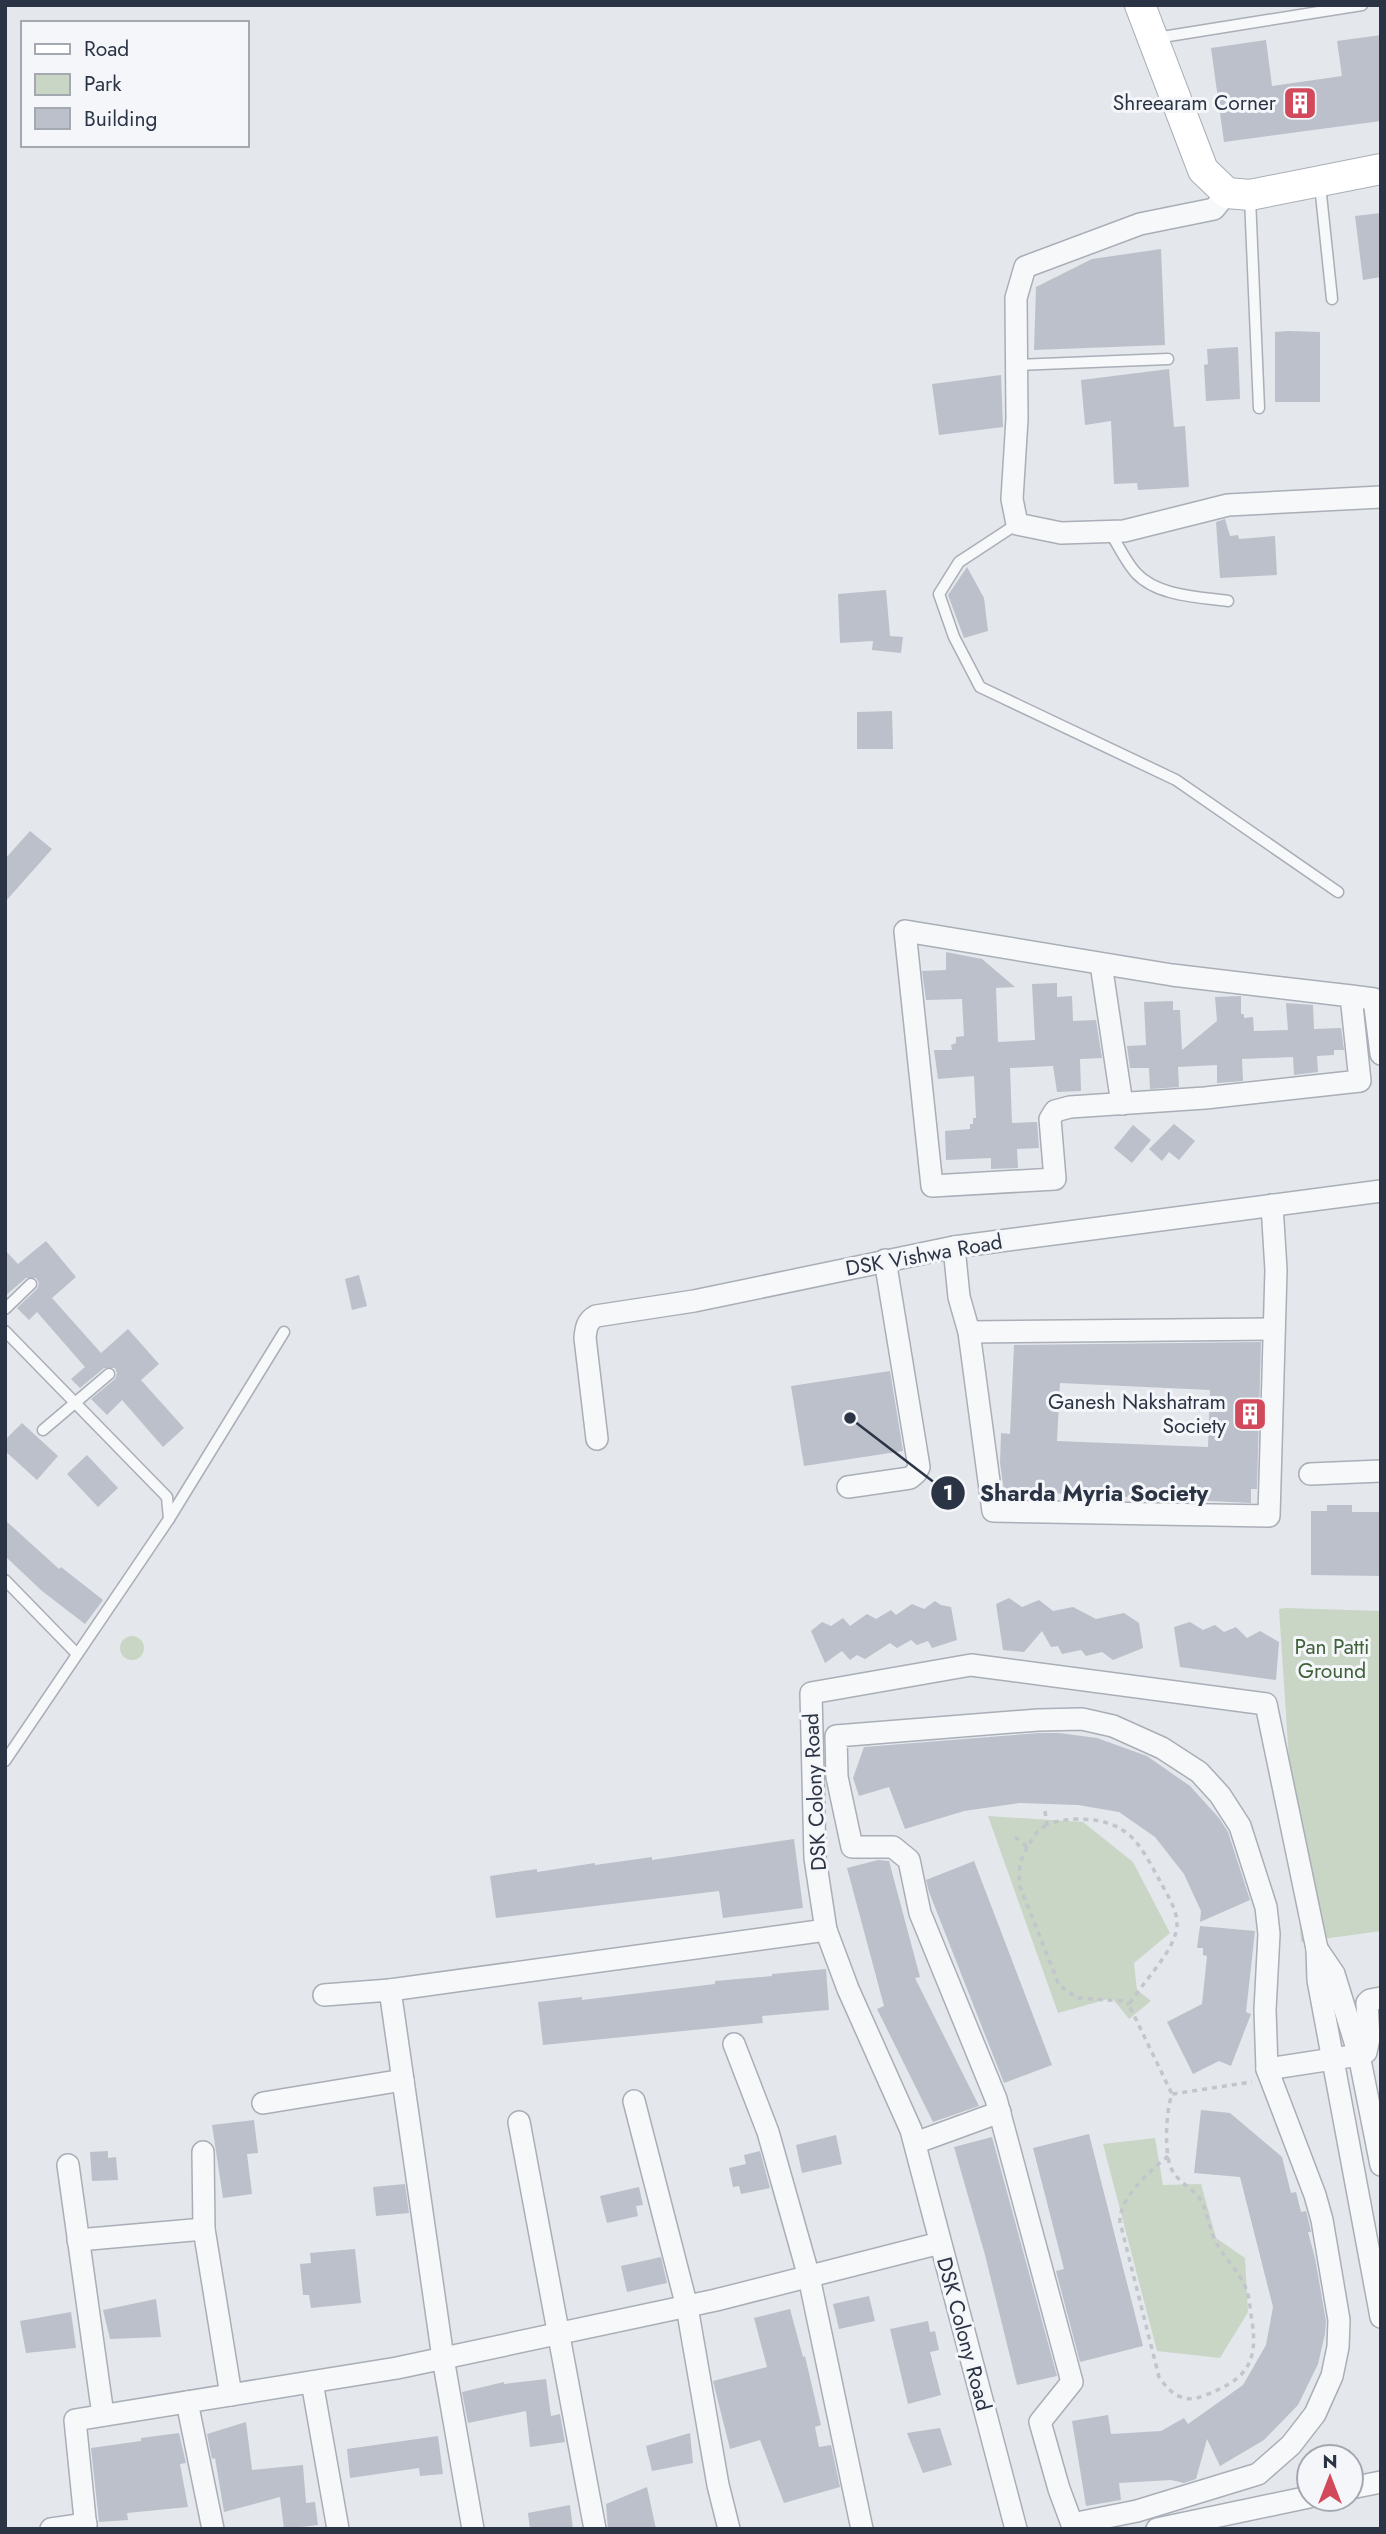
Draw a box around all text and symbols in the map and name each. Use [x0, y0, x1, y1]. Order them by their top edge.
legend [21, 21, 248, 147]
text: Road [84, 34, 129, 64]
text: Park [84, 69, 122, 99]
building icon: Shreearam Corner [1281, 84, 1319, 122]
place label: Shreearam Corner [1113, 88, 1277, 118]
text: Building [84, 104, 157, 134]
street label: DSK Vishwa Road [843, 1226, 1005, 1284]
place label: Ganesh Nakshatram Society [1048, 1387, 1227, 1441]
building icon: Ganesh Nakshatram Society [1231, 1395, 1269, 1433]
callout: Sharda Myria Society [931, 1471, 1222, 1515]
text: Sharda Myria Society [980, 1476, 1209, 1510]
text: 1 [943, 1478, 953, 1508]
park label: Pan Patti Ground [1295, 1632, 1369, 1686]
street label: DSK Colony Road [796, 1712, 834, 1872]
street label: DSK Colony Road [929, 2254, 999, 2414]
north arrow [1295, 2443, 1365, 2513]
text: N [1322, 2448, 1338, 2475]

